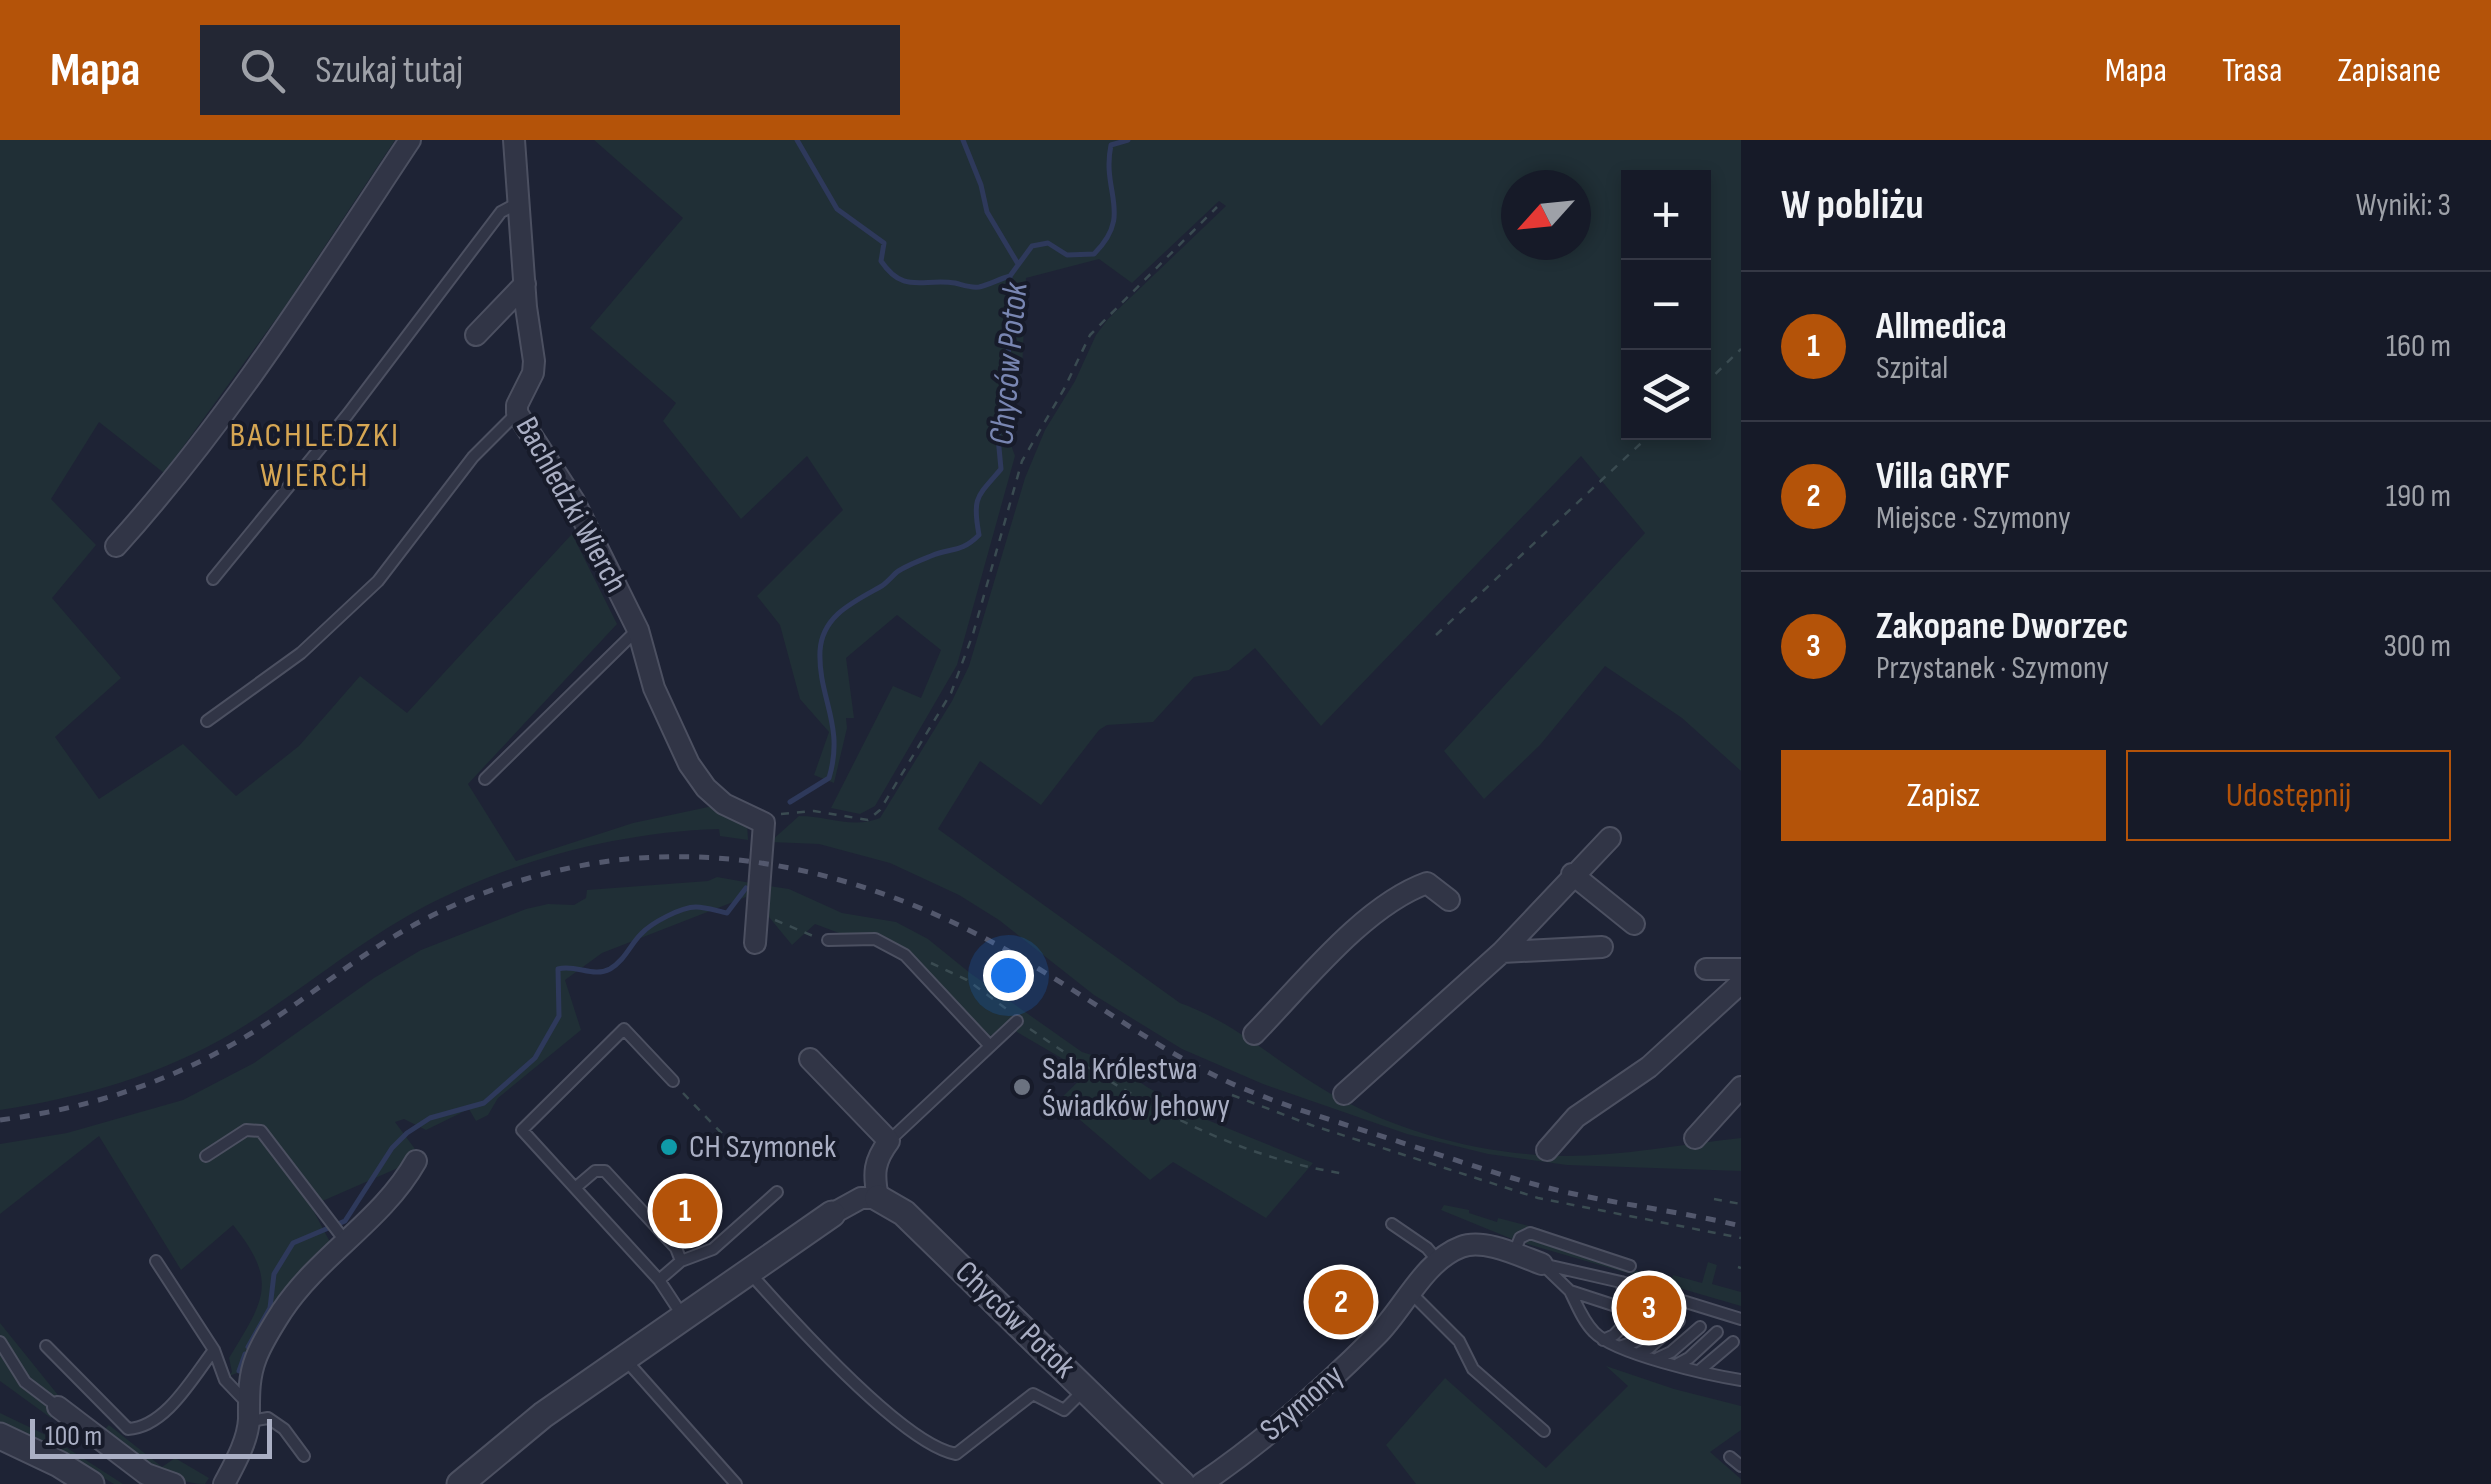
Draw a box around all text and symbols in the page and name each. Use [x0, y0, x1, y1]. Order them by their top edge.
search box [200, 25, 900, 115]
text: Mapa [50, 42, 140, 99]
icon: search [235, 43, 290, 98]
text: Szukaj tutaj [315, 48, 463, 93]
text: Mapa [2105, 49, 2167, 92]
text: Trasa [2222, 49, 2282, 92]
text: Zapisane [2337, 49, 2441, 92]
north arrow [1501, 170, 1591, 260]
map controls [1621, 170, 1711, 440]
button: + [1621, 170, 1711, 260]
text: W pobliżu [1781, 180, 1924, 231]
text: Wyniki: 3 [2356, 186, 2451, 225]
button: − [1621, 260, 1711, 350]
water label: Chyców Potok [980, 280, 1038, 447]
text: Allmedica [1876, 304, 2007, 349]
text: 1 [1807, 327, 1820, 366]
text: 160 m [2386, 327, 2451, 366]
text: Szpital [1876, 349, 1948, 388]
button: layers [1621, 350, 1711, 440]
street label: Bachledzki Wierch [507, 410, 635, 600]
district label: BACHLEDZKI WIERCH [229, 414, 401, 497]
text: Villa GRYF [1876, 454, 2010, 499]
text: 2 [1806, 477, 1821, 516]
text: 190 m [2386, 477, 2451, 516]
text: Miejsce · Szymony [1876, 499, 2071, 538]
text: Zakopane Dworzec [1876, 604, 2128, 649]
text: 3 [1806, 627, 1821, 666]
text: 300 m [2383, 627, 2451, 666]
text: Przystanek · Szymony [1876, 649, 2109, 688]
button: Zapisz [1781, 750, 2106, 841]
button: Udostępnij [2126, 750, 2451, 841]
your location [983, 950, 1034, 1001]
place label: Sala Królestwa Świadków Jehowy [1042, 1050, 1230, 1126]
marker: Sala Królestwa Świadków Jehowy [1011, 1076, 1033, 1098]
place label: CH Szymonek [689, 1128, 836, 1167]
marker: CH Szymonek [658, 1136, 680, 1158]
pin: 1 [652, 1174, 718, 1248]
street label: Chyców Potok [947, 1253, 1083, 1387]
pin: 2 [1308, 1264, 1374, 1340]
pin: 3 [1616, 1270, 1682, 1346]
street label: Szymony [1252, 1356, 1352, 1450]
scale bar [30, 1414, 272, 1458]
text: 100 m [45, 1420, 102, 1453]

